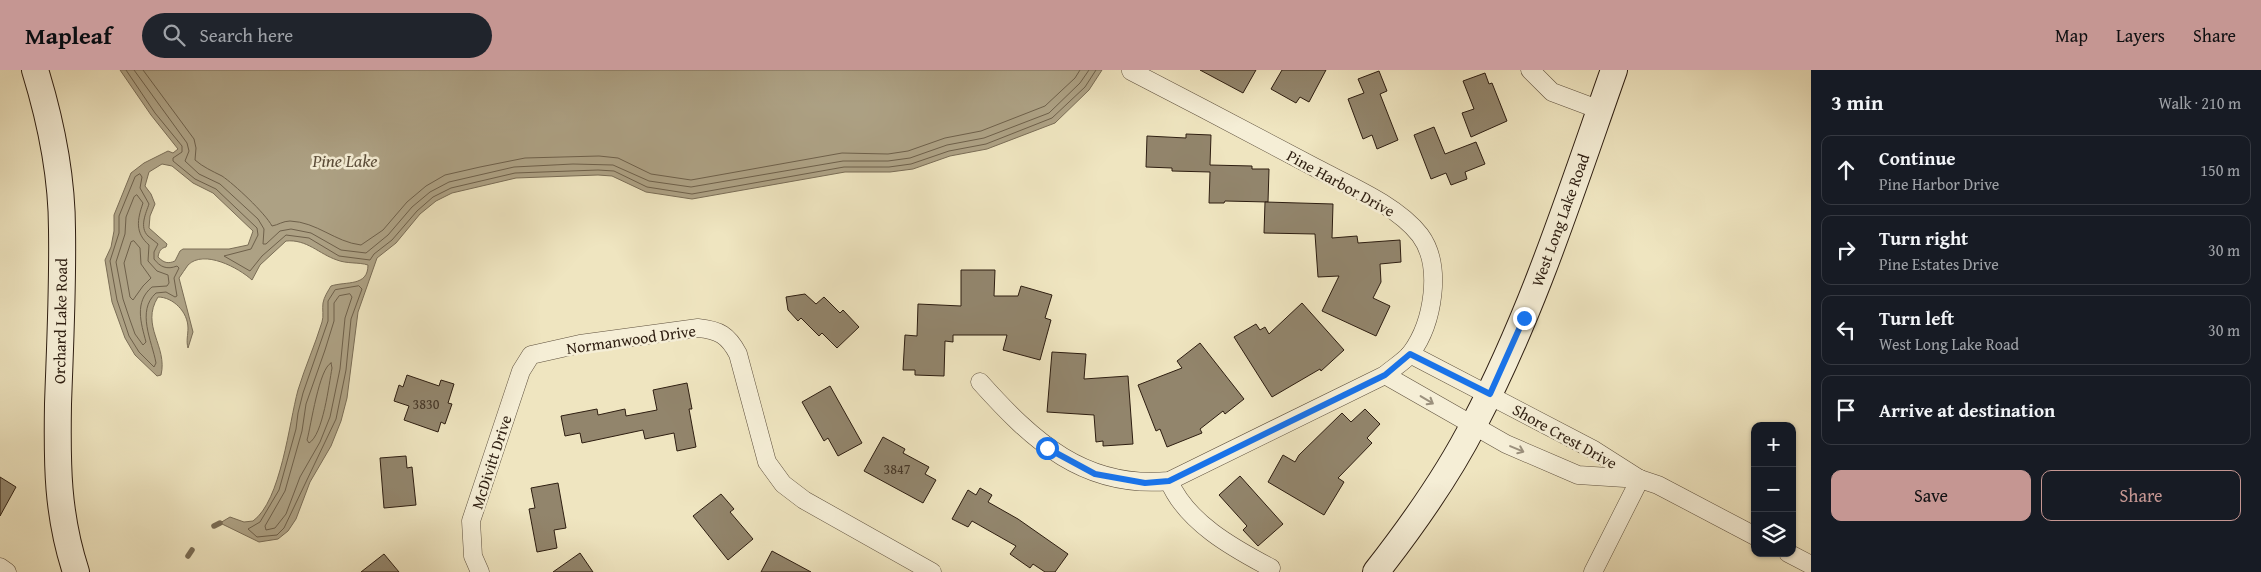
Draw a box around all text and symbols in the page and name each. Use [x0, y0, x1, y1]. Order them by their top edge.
search box [142, 13, 492, 58]
text: Mapleaf [25, 18, 112, 53]
icon: search [160, 21, 188, 49]
text: Search here [200, 21, 293, 49]
text: Map [2055, 22, 2088, 49]
text: Layers [2116, 22, 2165, 49]
text: Share [2193, 22, 2236, 49]
text: 3 min [1831, 87, 1883, 118]
text: Walk · 210 m [2158, 91, 2241, 115]
street label: Pine Harbor Drive [1283, 143, 1399, 223]
text: Continue [1879, 144, 1956, 172]
water label: Pine Lake [311, 147, 378, 174]
street label: West Long Lake Road [1525, 150, 1595, 290]
icon: ahead [1832, 156, 1860, 184]
text: 150 m [2200, 158, 2240, 182]
text: Pine Harbor Drive [1879, 172, 1999, 196]
text: Turn right [1879, 224, 1968, 252]
icon: right [1832, 236, 1860, 264]
text: 30 m [2208, 238, 2240, 262]
text: Pine Estates Drive [1879, 252, 1999, 276]
street label: Orchard Lake Road [47, 258, 73, 384]
text: Turn left [1879, 304, 1954, 332]
route end [1513, 307, 1536, 330]
icon: left [1832, 316, 1860, 344]
street label: Normanwood Drive [565, 318, 697, 360]
text: 30 m [2208, 318, 2240, 342]
text: West Long Lake Road [1879, 332, 2019, 356]
house number: 3830 [413, 394, 440, 414]
one-way arrow [1419, 395, 1433, 405]
icon: arrive [1832, 396, 1860, 424]
text: Arrive at destination [1879, 396, 2055, 424]
street label: Shore Crest Drive [1508, 397, 1622, 475]
street label: McDivitt Drive [465, 412, 517, 512]
map controls [1751, 422, 1796, 557]
button: + [1751, 422, 1796, 467]
route start [1036, 437, 1059, 460]
one-way arrow [1509, 445, 1524, 455]
house number: 3847 [884, 459, 911, 479]
button: − [1751, 467, 1796, 512]
button: Save [1831, 470, 2031, 521]
button: Share [2041, 470, 2241, 521]
button: layers [1751, 512, 1796, 557]

